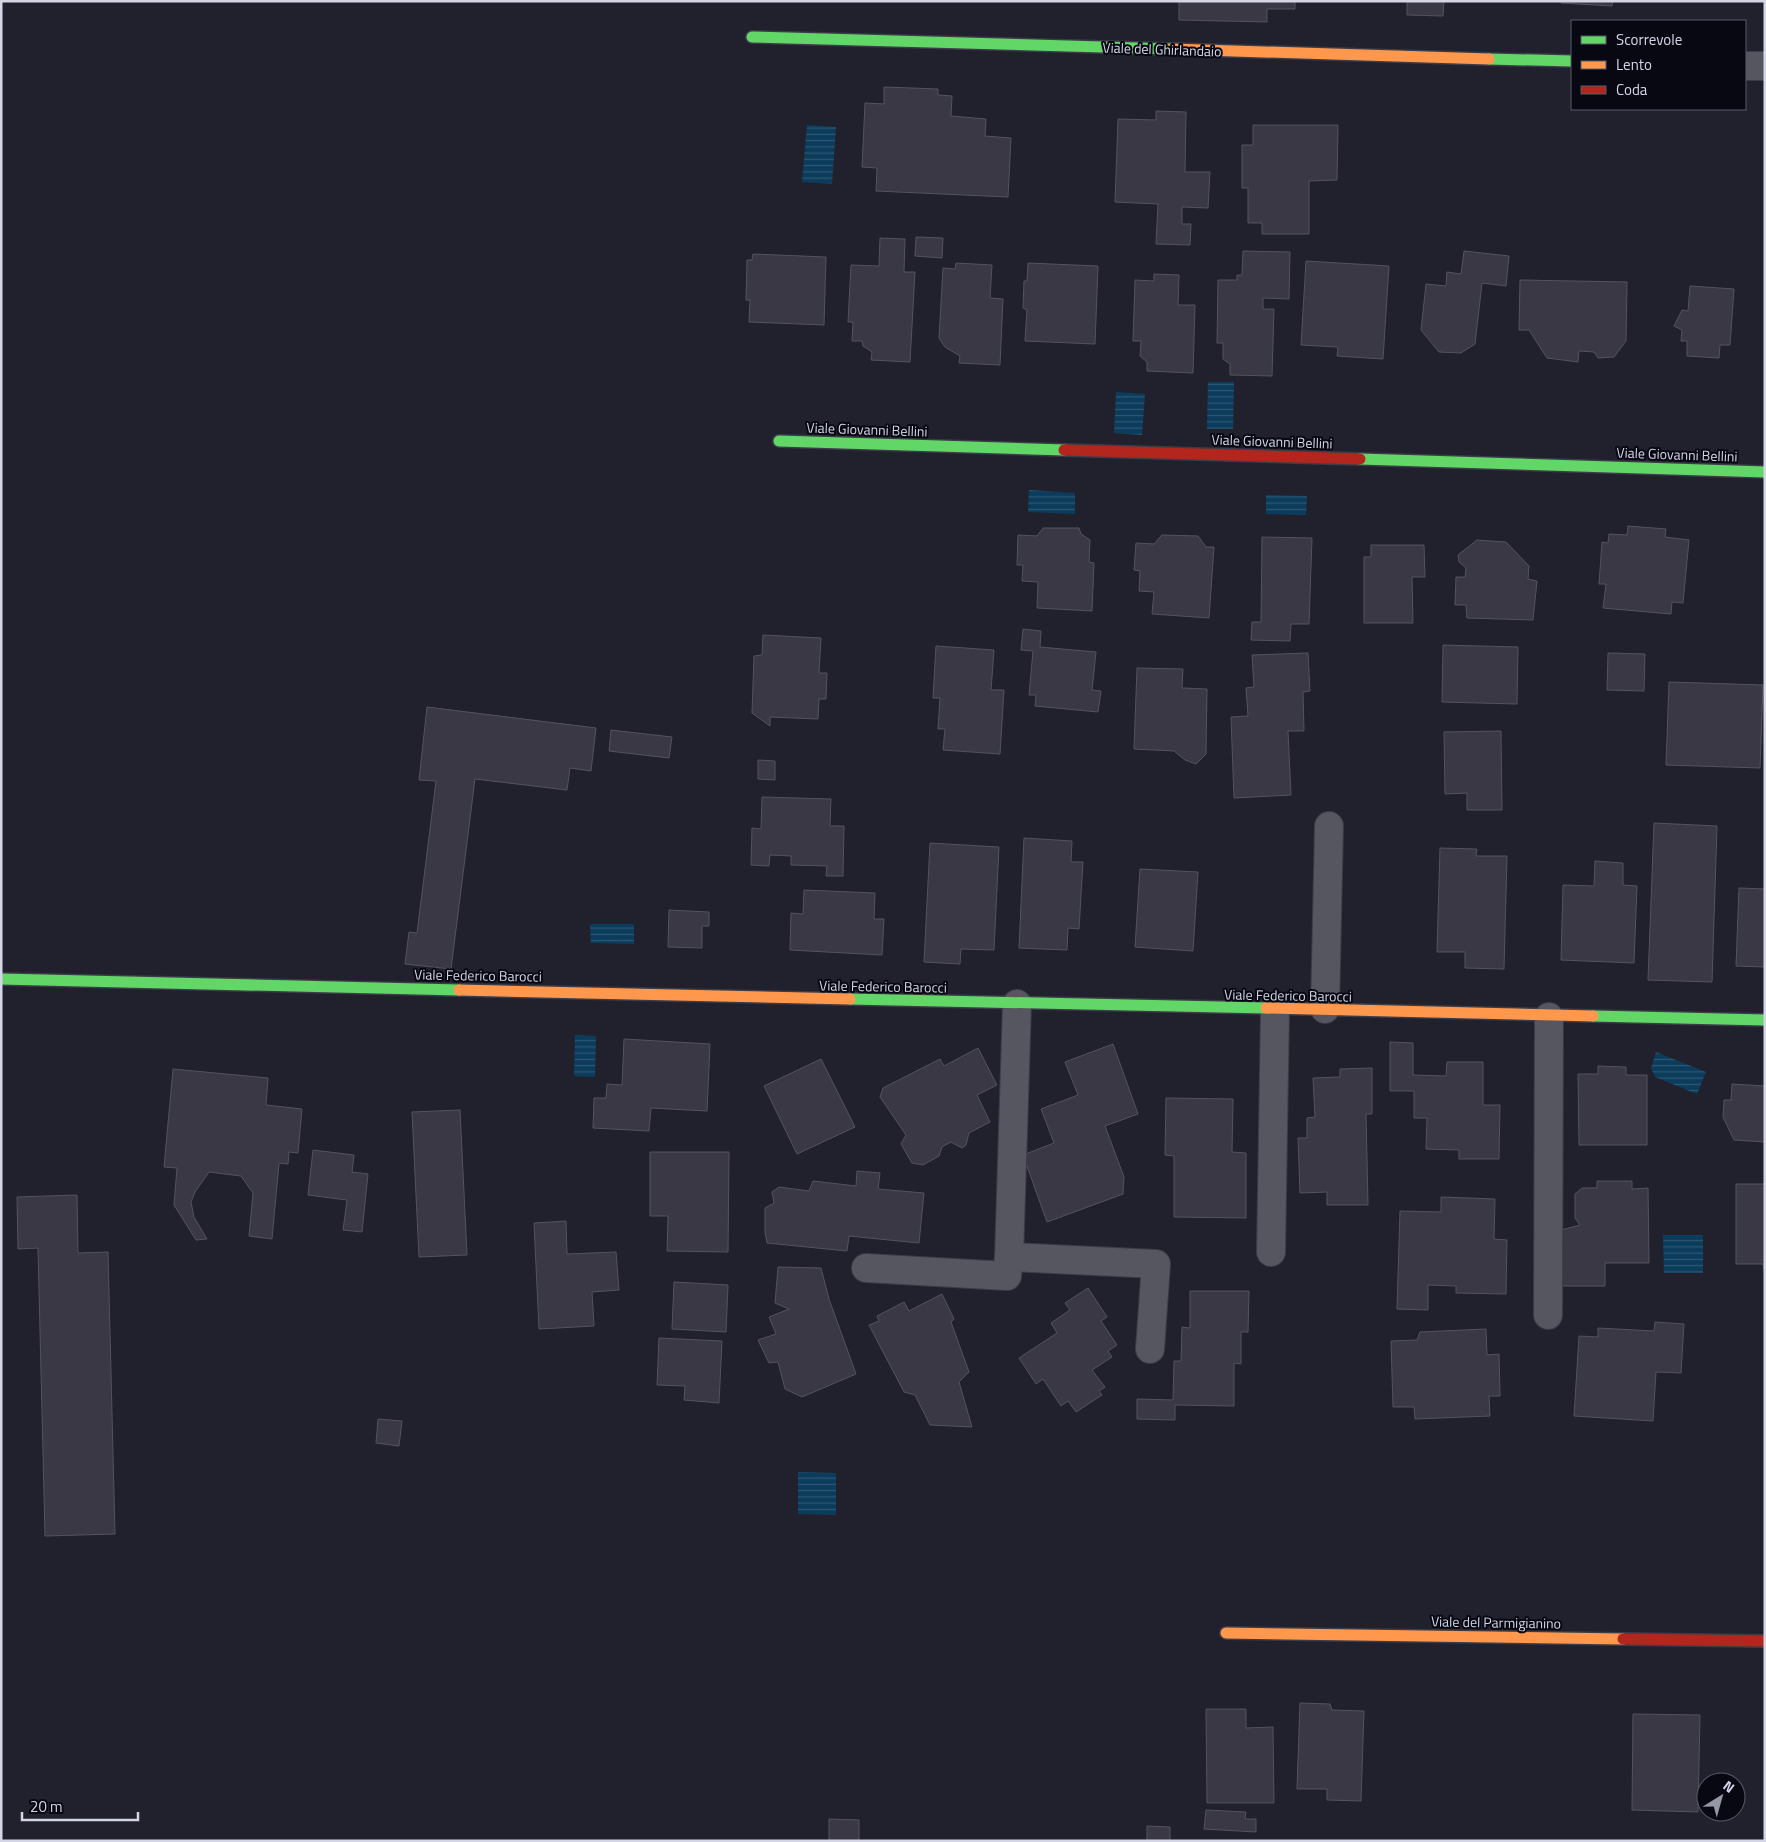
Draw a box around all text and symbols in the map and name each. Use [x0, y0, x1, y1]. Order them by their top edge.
legend [1571, 20, 1746, 110]
text: Scorrevole [1616, 28, 1682, 51]
street label: Viale del Ghirlandaio [1102, 36, 1222, 62]
text: Lento [1616, 53, 1652, 76]
text: Coda [1616, 78, 1648, 101]
street label: Viale Giovanni Bellini [806, 416, 928, 442]
street label: Viale Giovanni Bellini [1211, 428, 1333, 454]
street label: Viale Giovanni Bellini [1616, 441, 1738, 467]
street label: Viale Federico Barocci [414, 963, 542, 987]
street label: Viale Federico Barocci [819, 974, 947, 998]
street label: Viale Federico Barocci [1224, 983, 1352, 1007]
street label: Viale del Parmigianino [1431, 1610, 1561, 1634]
north arrow [1696, 1772, 1746, 1822]
text: N [1719, 1775, 1739, 1798]
scale bar [22, 1790, 139, 1822]
text: 20 m [30, 1795, 63, 1818]

